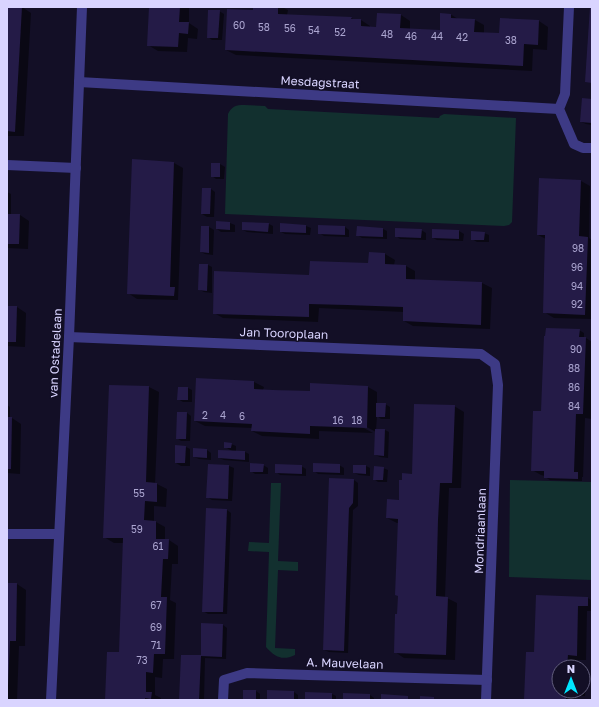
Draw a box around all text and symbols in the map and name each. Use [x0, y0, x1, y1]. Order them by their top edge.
house number: 60 [233, 19, 245, 31]
house number: 58 [258, 21, 270, 33]
house number: 56 [284, 22, 296, 34]
house number: 54 [308, 24, 320, 36]
house number: 52 [334, 26, 346, 38]
house number: 48 [381, 28, 393, 40]
house number: 46 [405, 30, 417, 42]
house number: 44 [431, 30, 443, 42]
house number: 42 [456, 31, 468, 43]
house number: 38 [505, 34, 517, 46]
street label: Mesdagstraat [280, 72, 360, 92]
house number: 98 [572, 242, 584, 254]
house number: 96 [571, 261, 583, 273]
house number: 94 [571, 280, 583, 292]
house number: 92 [571, 298, 583, 310]
street label: van Ostadelaan [45, 308, 65, 398]
street label: Jan Tooroplaan [240, 324, 328, 342]
house number: 90 [570, 343, 582, 355]
house number: 88 [568, 362, 580, 374]
house number: 86 [568, 381, 580, 393]
house number: 84 [568, 400, 580, 412]
house number: 2 [202, 409, 208, 421]
house number: 4 [220, 409, 226, 421]
house number: 6 [239, 410, 245, 422]
house number: 16 [333, 414, 343, 426]
house number: 18 [352, 414, 362, 426]
house number: 55 [133, 487, 145, 499]
street label: Mondriaanlaan [471, 488, 489, 574]
house number: 59 [131, 523, 143, 535]
house number: 61 [153, 540, 164, 552]
house number: 67 [150, 599, 162, 611]
house number: 69 [150, 621, 162, 633]
house number: 71 [151, 639, 161, 651]
house number: 73 [136, 654, 148, 666]
street label: A. Mauvelaan [306, 654, 384, 672]
north arrow [551, 659, 591, 699]
text: N [567, 662, 575, 675]

